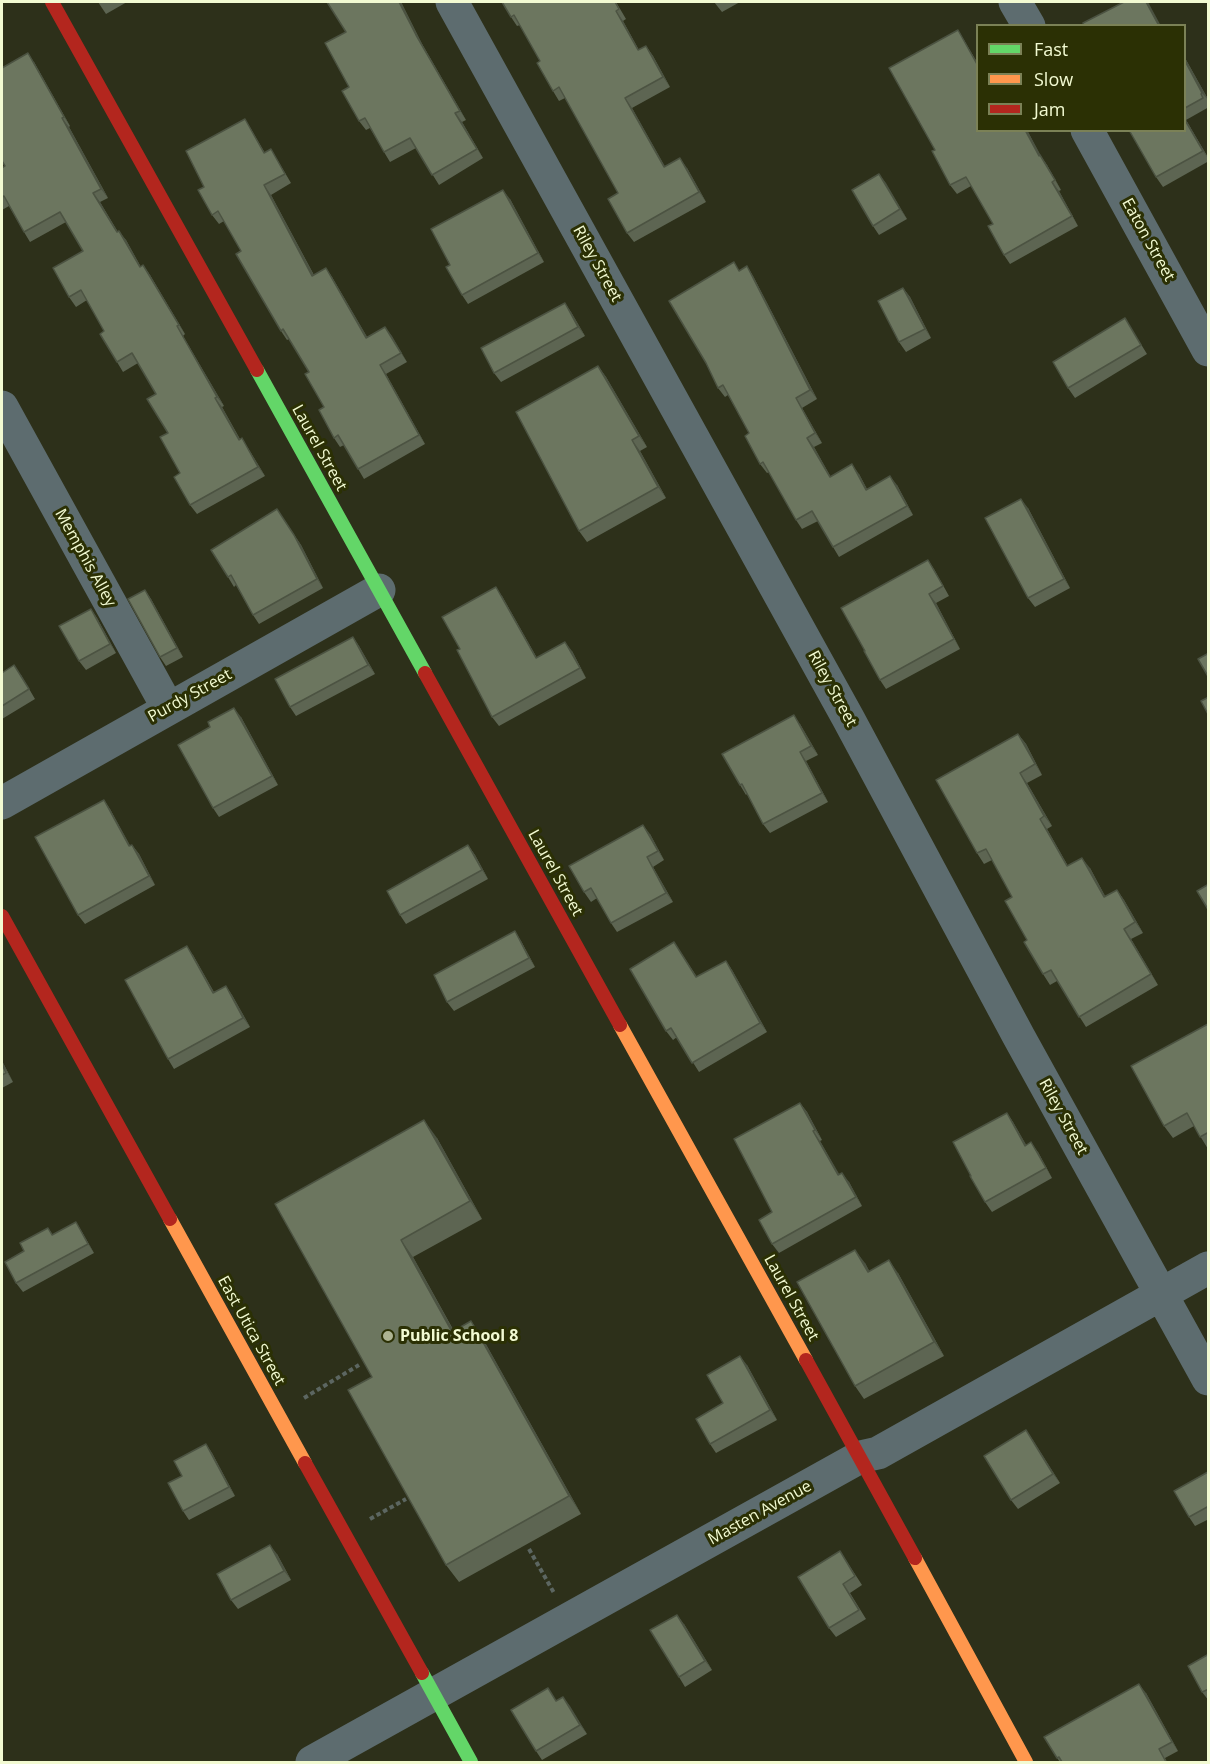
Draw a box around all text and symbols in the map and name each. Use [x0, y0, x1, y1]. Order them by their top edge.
legend [976, 24, 1186, 132]
text: Fast [1034, 37, 1068, 61]
text: Slow [1034, 67, 1073, 91]
text: Jam [1034, 97, 1066, 121]
street label: Eaton Street [1117, 195, 1179, 285]
street label: Riley Street [568, 223, 626, 305]
street label: Laurel Street [287, 402, 351, 494]
street label: Memphis Alley [50, 506, 120, 610]
street label: Riley Street [803, 648, 861, 730]
street label: Purdy Street [145, 665, 235, 727]
street label: Laurel Street [523, 827, 587, 919]
street label: Riley Street [1034, 1076, 1092, 1158]
street label: Laurel Street [759, 1252, 823, 1344]
street label: East Utica Street [213, 1273, 289, 1389]
place label: Public School 8 [400, 1326, 518, 1346]
marker: Public School 8 [381, 1329, 395, 1343]
street label: Masten Avenue [705, 1477, 815, 1549]

